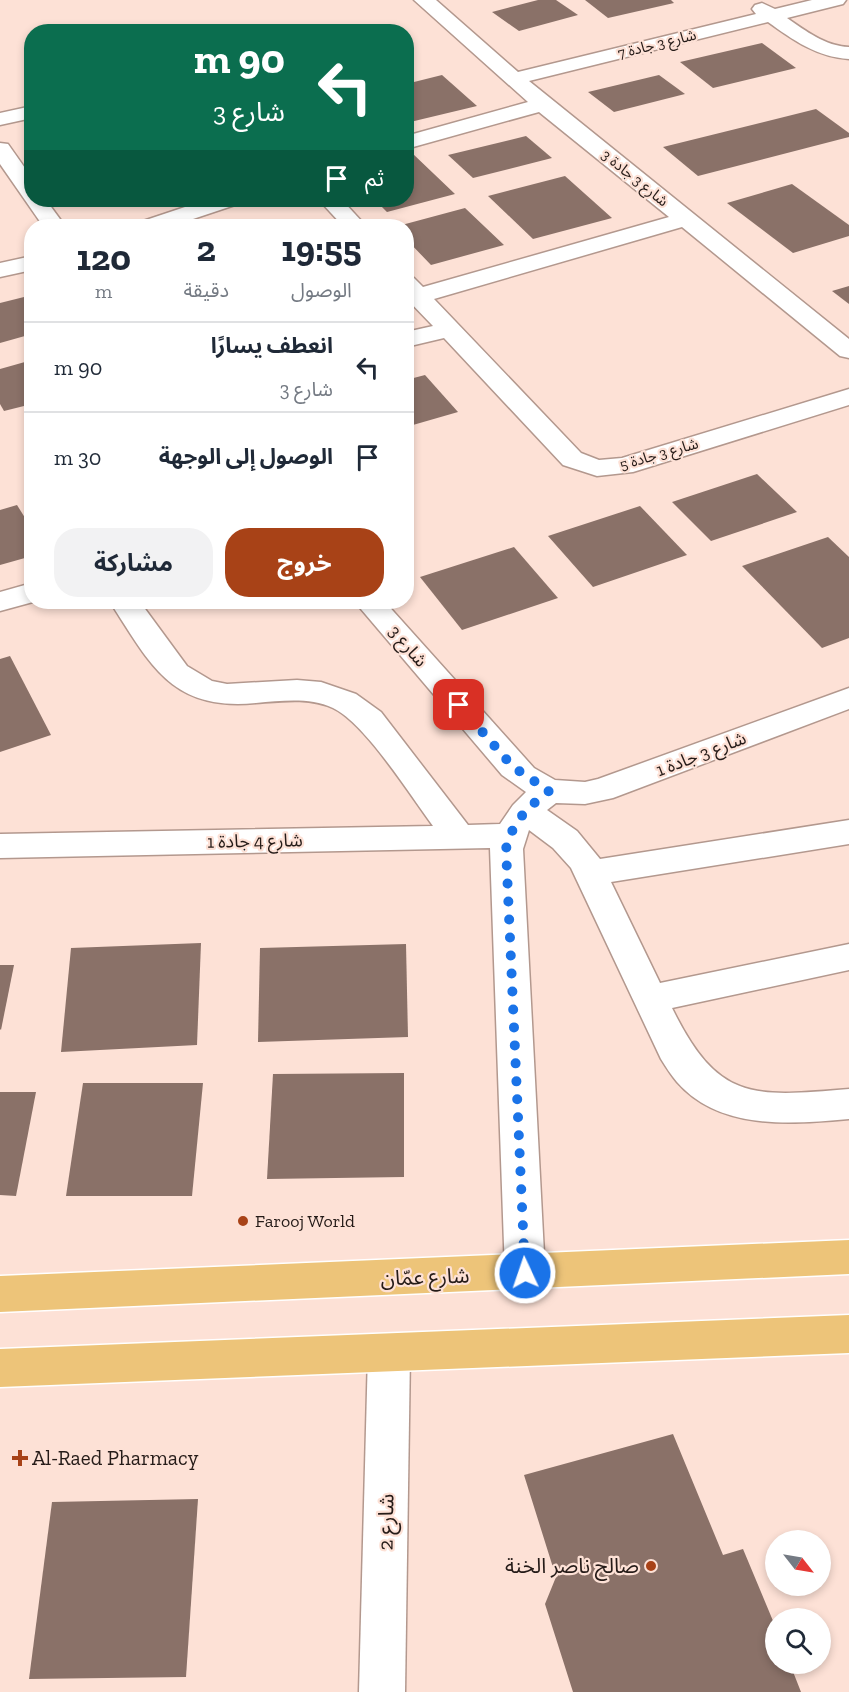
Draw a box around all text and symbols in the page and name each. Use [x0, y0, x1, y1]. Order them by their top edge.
street label: شارع 3 جادة 7 [616, 25, 699, 65]
text: 90 m [194, 33, 285, 84]
icon: left [306, 48, 384, 126]
text: شارع 3 [213, 96, 285, 128]
street label: شارع 3 جادة 3 [596, 146, 672, 213]
icon: arrive [320, 162, 353, 195]
text: ثم [365, 165, 384, 192]
text: 2 [197, 227, 216, 270]
text: 19:55 [281, 227, 362, 270]
text: 120 [76, 236, 131, 279]
text: دقيقة [183, 278, 229, 302]
text: الوصول [291, 278, 352, 302]
text: m [95, 279, 112, 303]
text: انعطف يسارًا [211, 332, 333, 359]
icon: left [351, 351, 384, 384]
text: 90 m [54, 354, 102, 381]
text: شارع 3 [280, 377, 333, 401]
street label: شارع 3 جادة 5 [618, 434, 701, 477]
icon: arrive [351, 441, 384, 474]
text: الوصول إلى الوجهة [159, 443, 333, 470]
text: 30 m [54, 444, 101, 471]
button: مشاركة [54, 528, 213, 597]
button: خروج [225, 528, 384, 597]
street label: شارع 3 [382, 621, 432, 673]
pin [433, 679, 484, 730]
icon: arrive [442, 688, 475, 721]
street label: شارع 3 جادة 1 [653, 727, 750, 784]
street label: شارع 4 جادة 1 [207, 829, 303, 856]
place label: Farooj World [255, 1210, 355, 1232]
marker: Farooj World [236, 1214, 250, 1228]
position arrow [493, 1241, 557, 1305]
street label: شارع عمّان [380, 1262, 470, 1294]
place label: Al-Raed Pharmacy [32, 1445, 199, 1470]
marker: Al-Raed Pharmacy [13, 1451, 27, 1465]
street label: شارع 2 [373, 1494, 401, 1551]
north arrow [765, 1530, 831, 1596]
map controls [765, 1530, 831, 1674]
place label: صالح ناصر الخنة [505, 1553, 639, 1581]
marker: صالح ناصر الخنة [644, 1559, 658, 1573]
button: search [765, 1608, 831, 1674]

